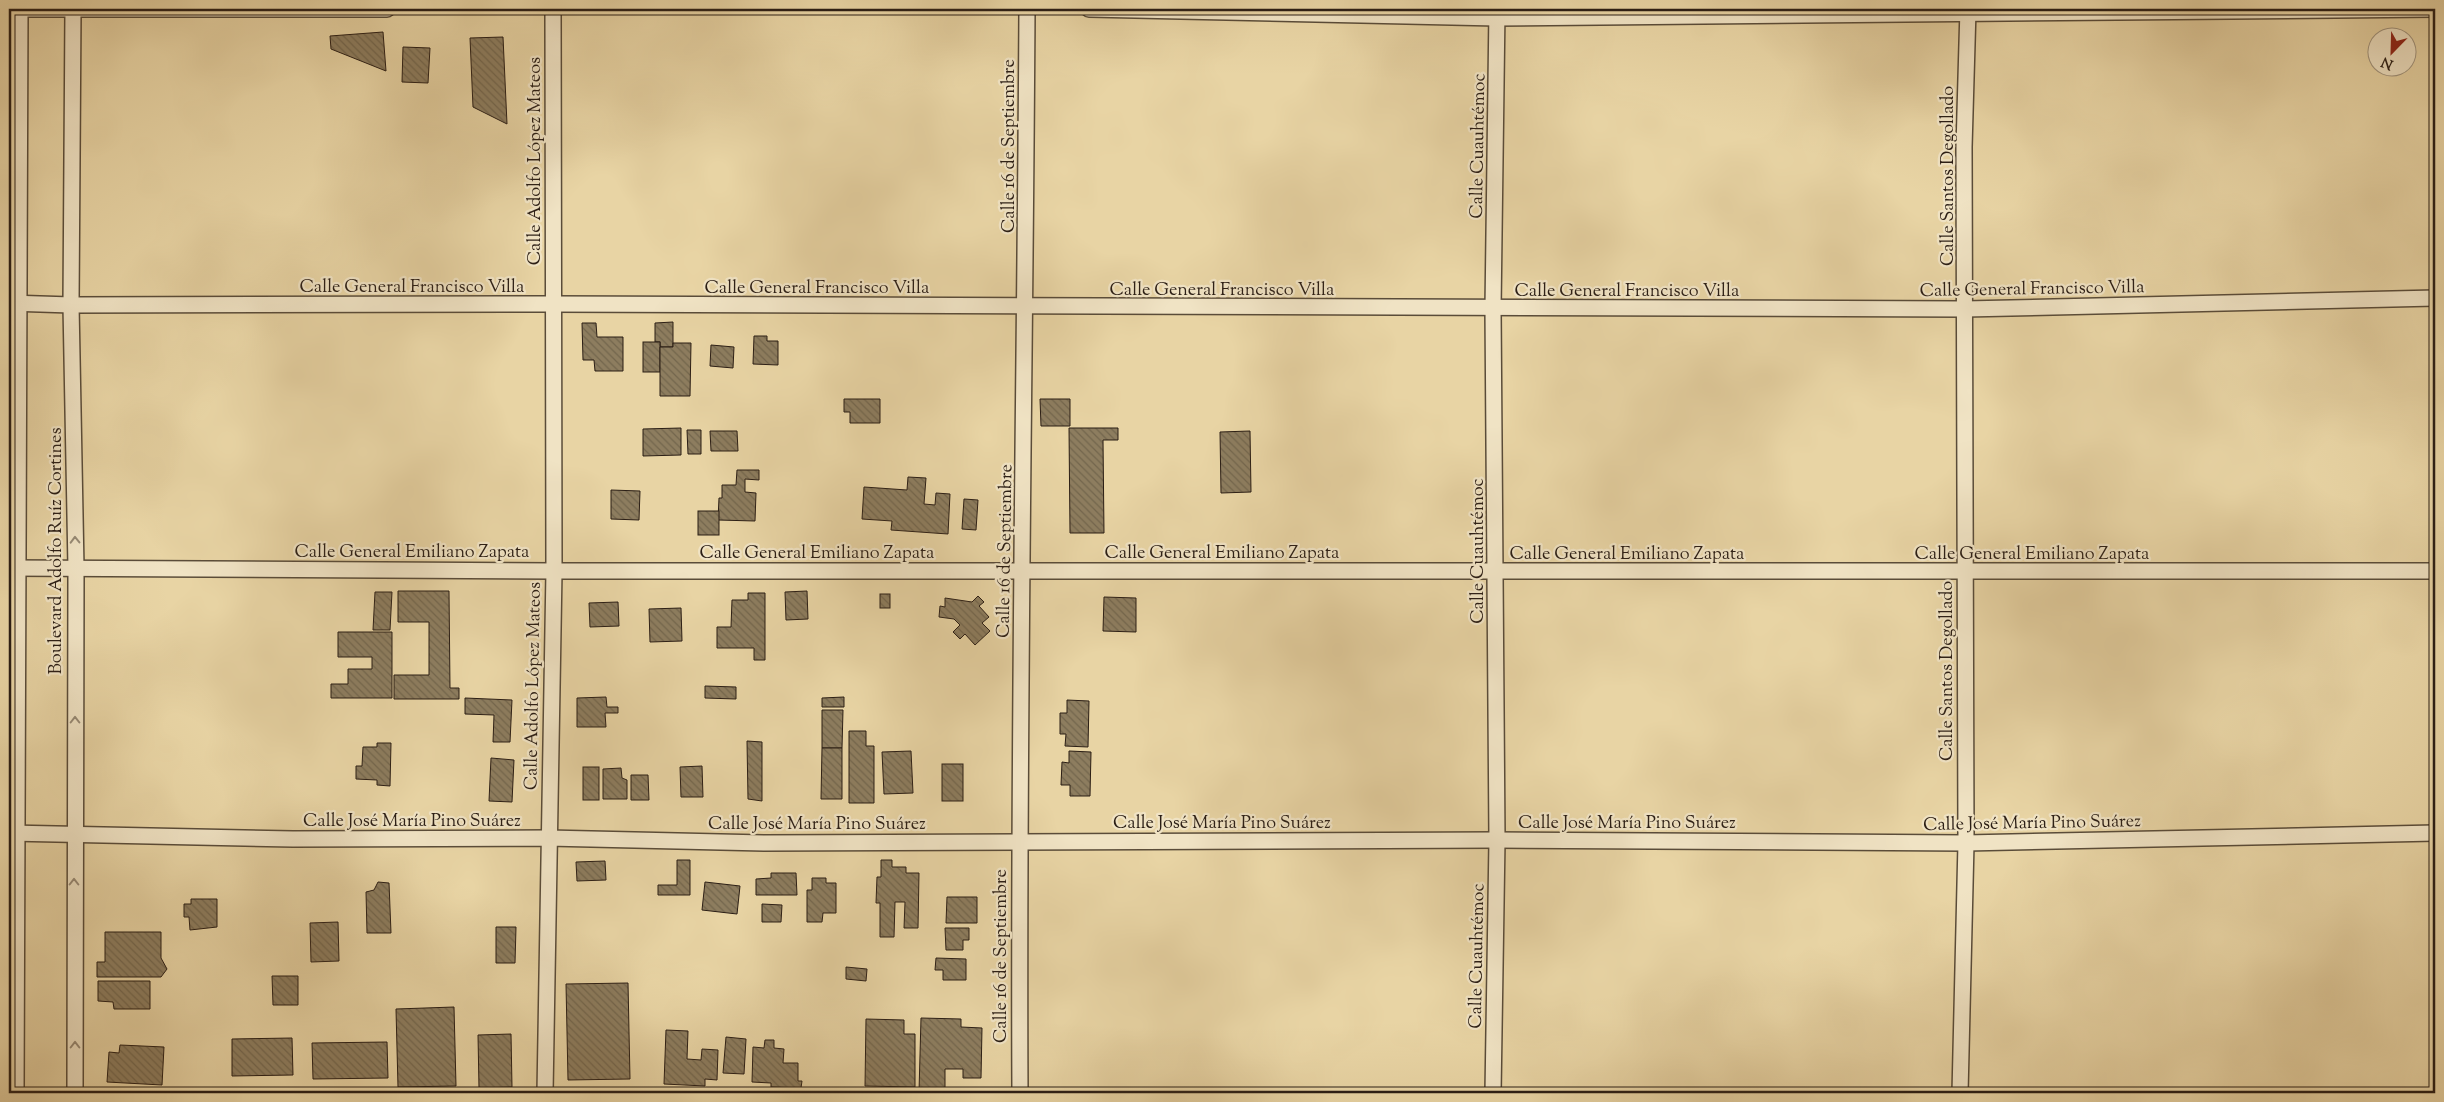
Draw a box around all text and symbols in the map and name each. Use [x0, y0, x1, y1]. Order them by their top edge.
north arrow [2366, 28, 2416, 78]
text: N [2379, 51, 2397, 74]
street label: Calle Adolfo López Mateos [523, 57, 549, 265]
street label: Calle 16 de Septiembre [997, 59, 1023, 233]
street label: Calle Cuauhtémoc [1465, 73, 1493, 219]
street label: Calle Santos Degollado [1936, 86, 1962, 266]
street label: Calle General Francisco Villa [300, 275, 524, 301]
street label: Calle General Francisco Villa [1919, 275, 2145, 305]
street label: Calle General Francisco Villa [705, 276, 929, 302]
street label: Calle General Francisco Villa [1110, 278, 1334, 304]
street label: Calle General Francisco Villa [1515, 279, 1739, 305]
street label: Boulevard Adolfo Ruíz Cortines [44, 427, 70, 675]
street label: Calle 16 de Septiembre [991, 464, 1021, 638]
street label: Calle Cuauhtémoc [1466, 478, 1492, 624]
one-way arrow [70, 535, 80, 543]
street label: Calle General Emiliano Zapata [295, 540, 529, 566]
street label: Calle General Emiliano Zapata [700, 541, 934, 567]
street label: Calle General Emiliano Zapata [1105, 541, 1339, 567]
street label: Calle General Emiliano Zapata [1510, 542, 1744, 568]
street label: Calle General Emiliano Zapata [1915, 542, 2149, 568]
street label: Calle Santos Degollado [1935, 581, 1961, 761]
street label: Calle Adolfo López Mateos [519, 582, 549, 790]
one-way arrow [70, 715, 80, 723]
street label: Calle José María Pino Suárez [303, 809, 521, 835]
street label: Calle José María Pino Suárez [1923, 809, 2141, 839]
street label: Calle José María Pino Suárez [1113, 811, 1331, 837]
street label: Calle José María Pino Suárez [1518, 811, 1736, 837]
street label: Calle José María Pino Suárez [708, 812, 926, 838]
street label: Calle 16 de Septiembre [989, 869, 1015, 1043]
one-way arrow [69, 878, 79, 886]
street label: Calle Cuauhtémoc [1464, 883, 1492, 1029]
one-way arrow [70, 1040, 80, 1048]

